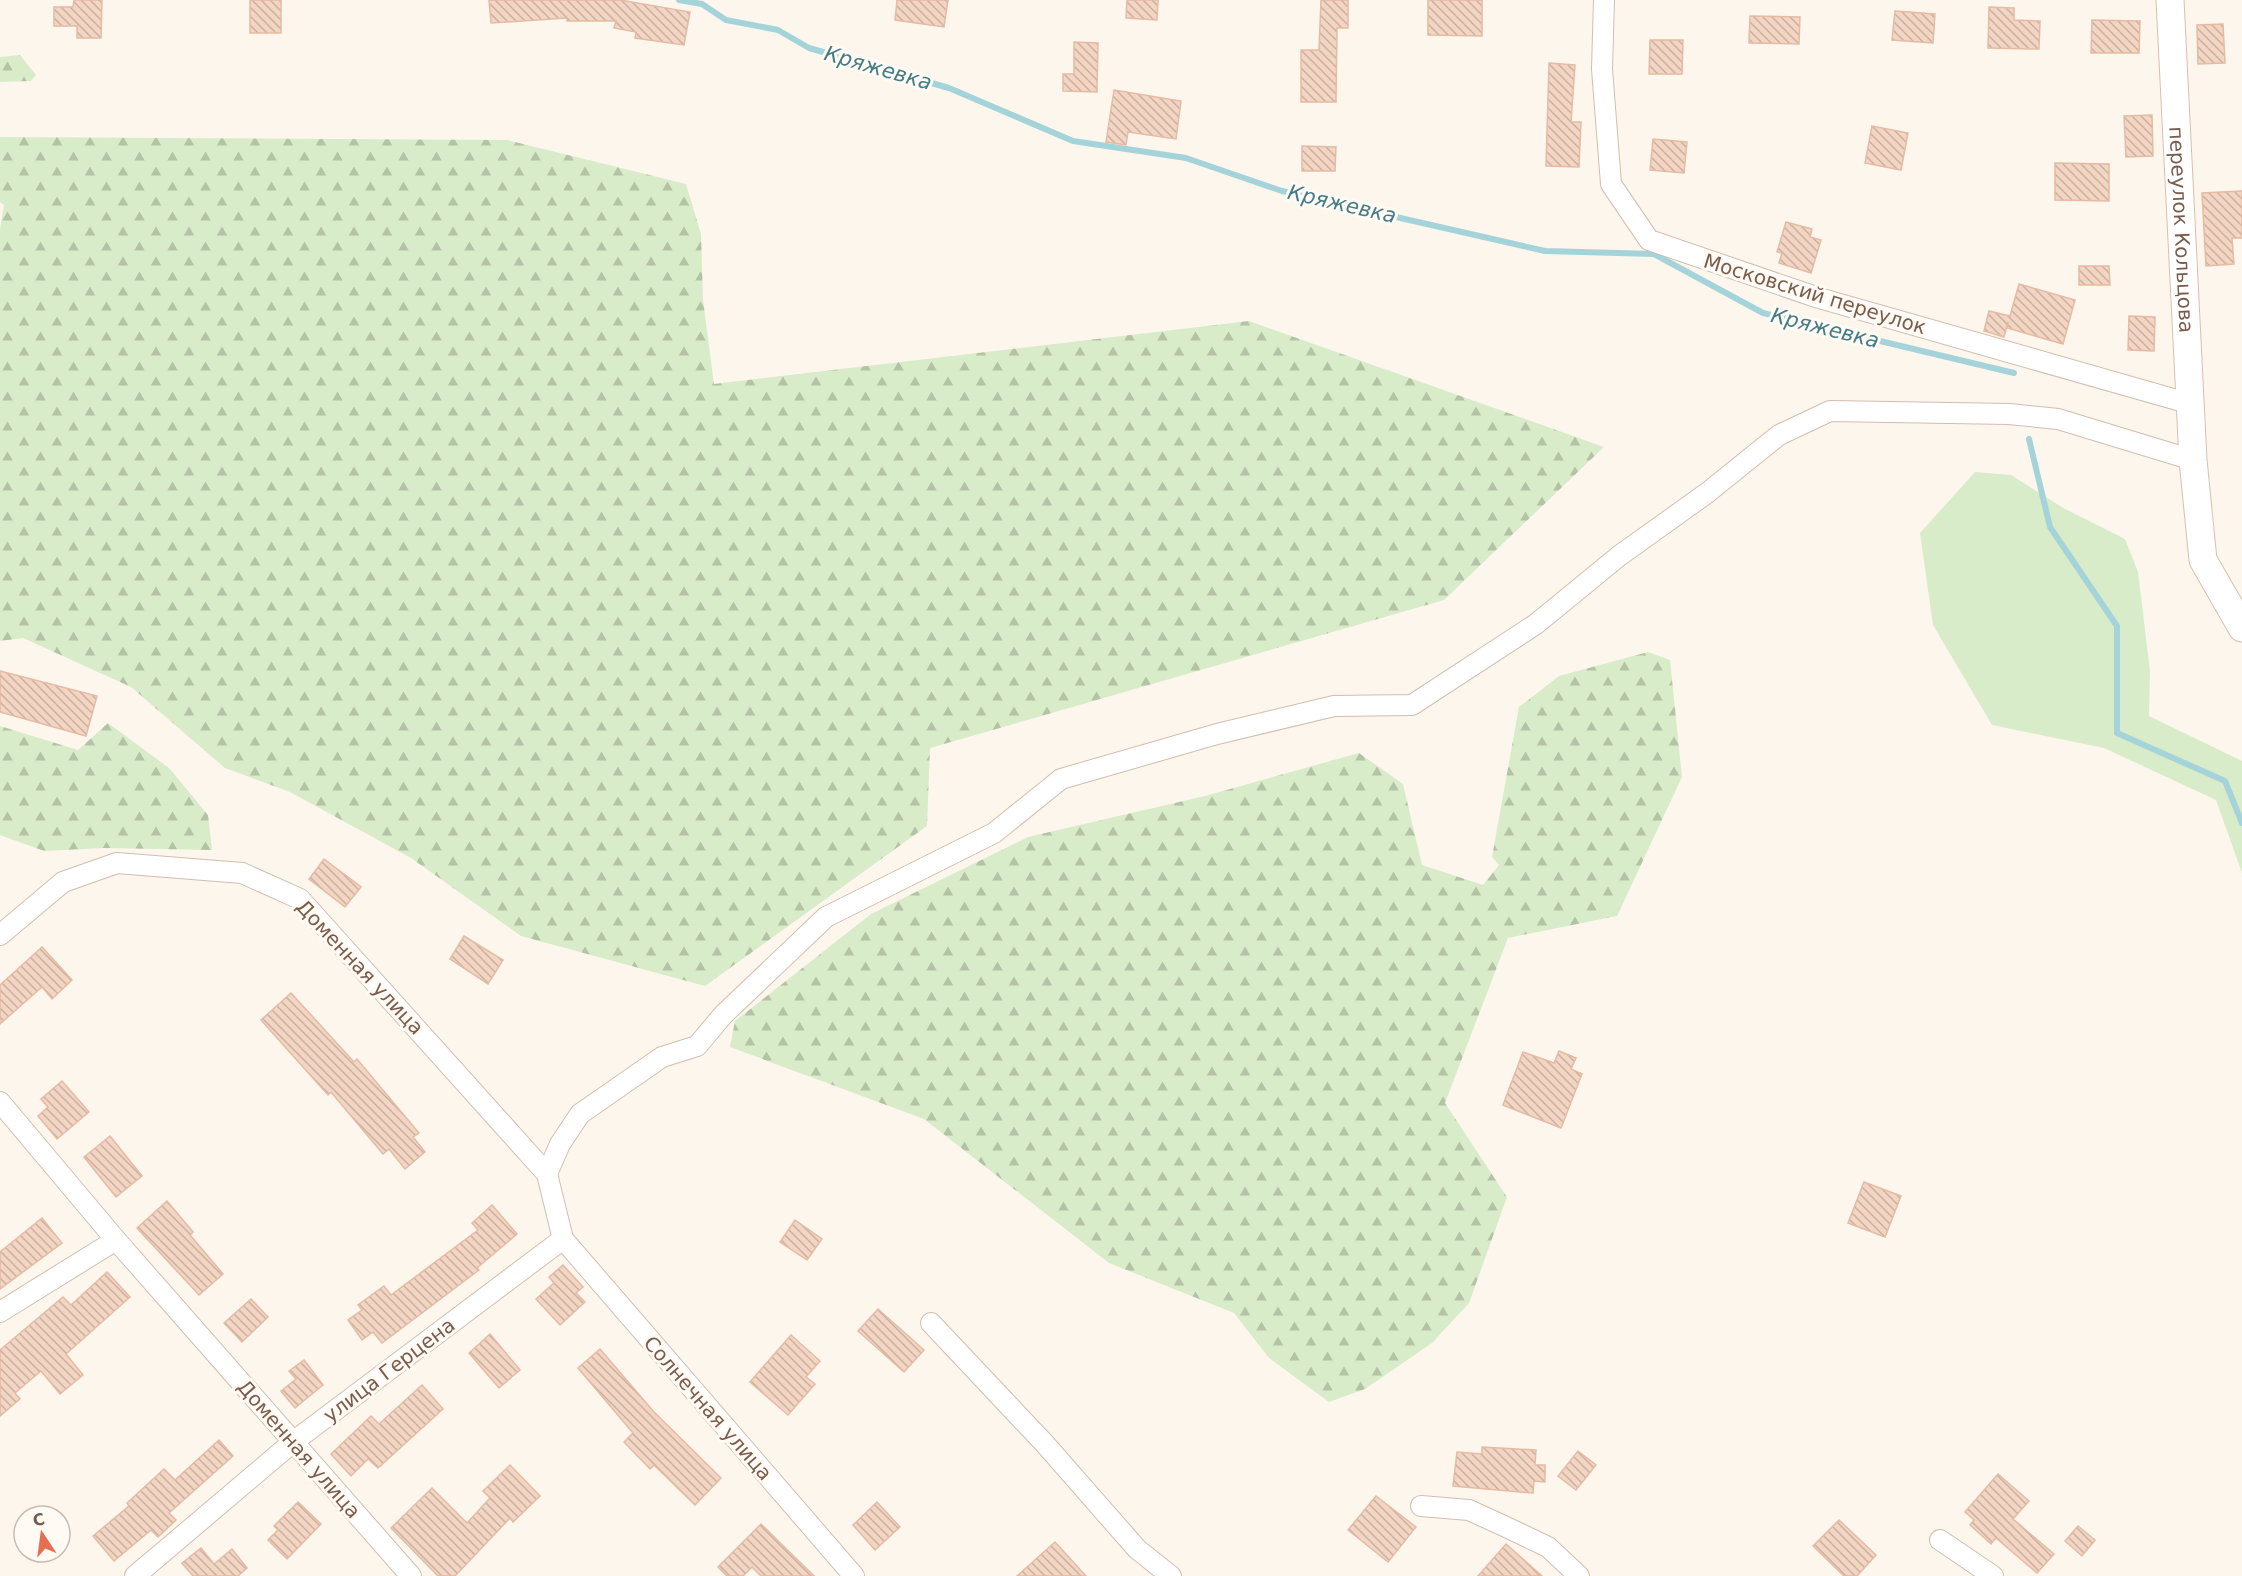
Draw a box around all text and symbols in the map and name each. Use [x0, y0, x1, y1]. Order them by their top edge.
water label: Кряжевка [822, 41, 934, 95]
street label: переулок Кольцова [2164, 126, 2199, 334]
water label: Кряжевка [1285, 180, 1399, 228]
street label: Московский переулок [1701, 249, 1929, 339]
water label: Кряжевка [1768, 303, 1882, 353]
street label: Доменная улица [291, 895, 429, 1039]
street label: улица Герцена [319, 1313, 459, 1427]
street label: Солнечная улица [639, 1331, 777, 1485]
street label: Доменная улица [232, 1375, 366, 1523]
north arrow [12, 1504, 72, 1564]
text: С [31, 1509, 47, 1530]

